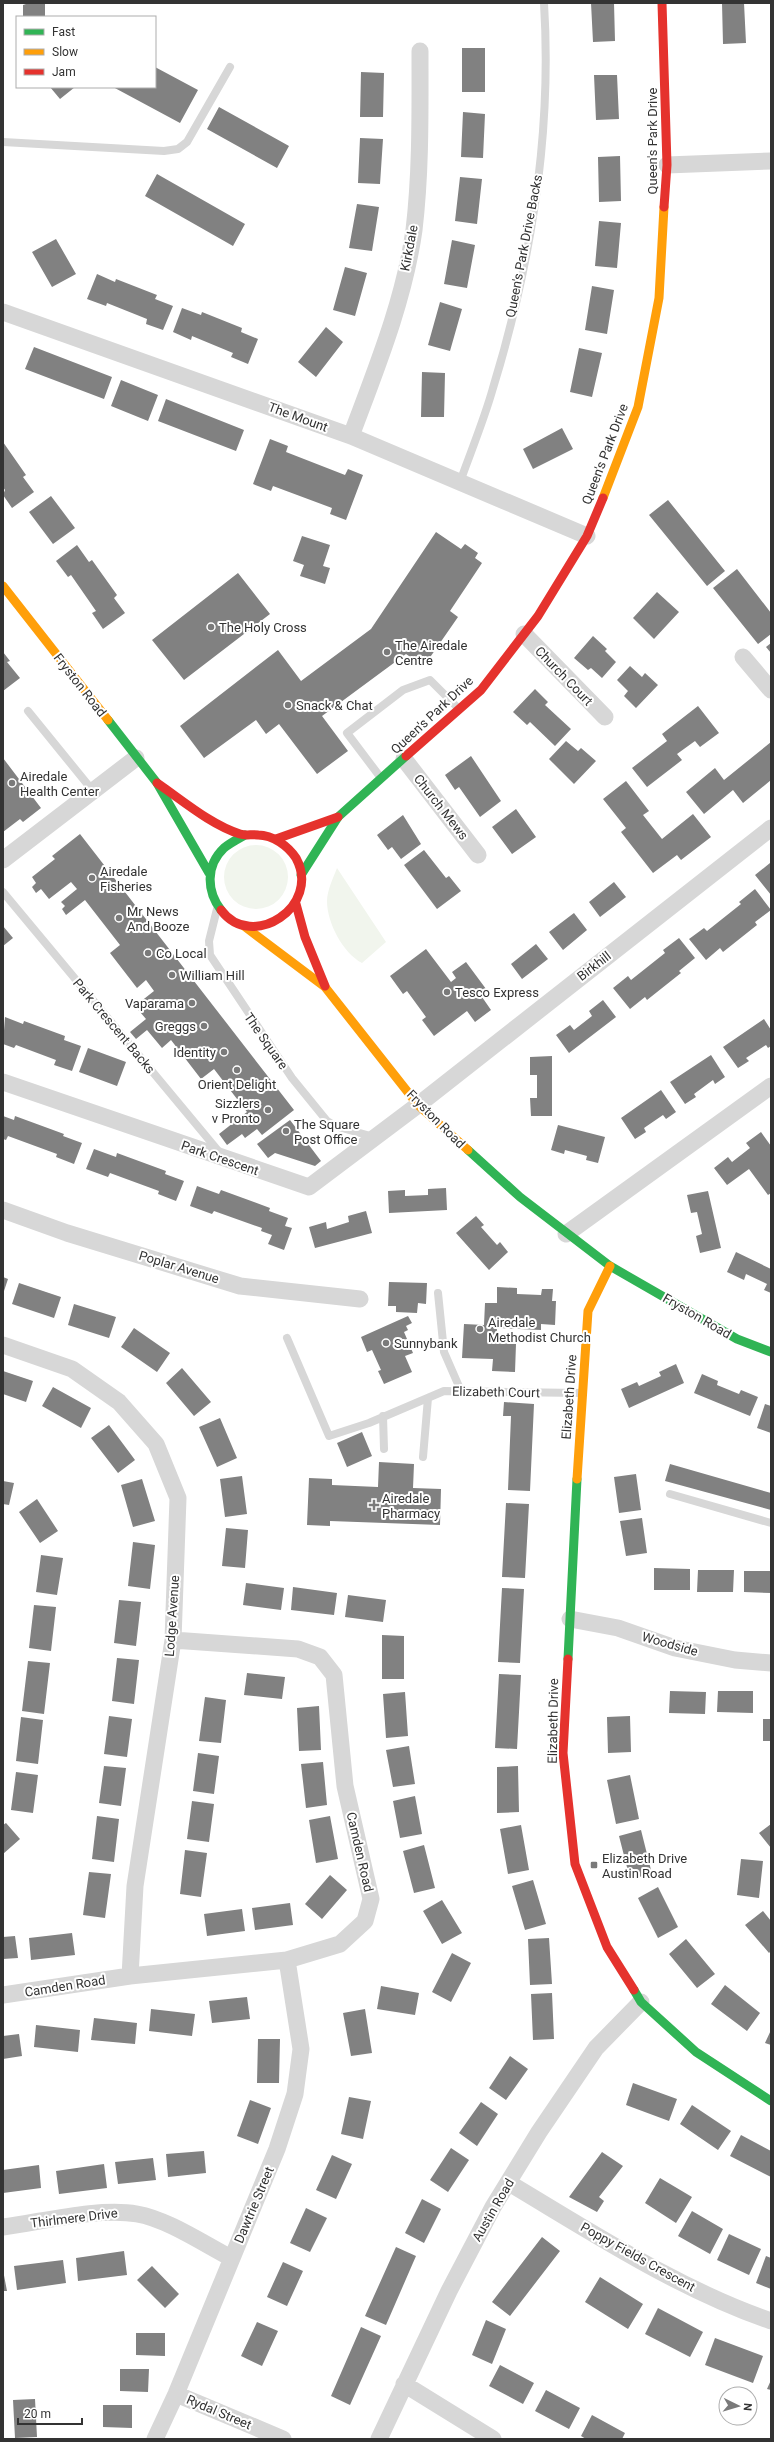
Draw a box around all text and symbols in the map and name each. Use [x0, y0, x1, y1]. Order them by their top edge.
legend [16, 16, 156, 88]
text: Fast [52, 25, 75, 39]
text: Slow [52, 45, 78, 59]
text: Jam [52, 65, 76, 79]
street label: Queen's Park Drive [645, 88, 660, 194]
street label: Queen's Park Drive Backs [503, 173, 545, 319]
street label: Kirkdale [397, 224, 421, 272]
street label: The Mount [266, 399, 330, 435]
street label: Queen's Park Drive [579, 401, 631, 507]
place label: The Holy Cross [219, 620, 307, 635]
marker: The Holy Cross [206, 622, 216, 632]
place label: The Airedale Centre [395, 638, 467, 668]
street label: Church Court [532, 643, 596, 709]
marker: The Airedale Centre [382, 647, 392, 657]
street label: Fryston Road [51, 650, 109, 720]
street label: Queen's Park Drive [388, 673, 476, 757]
place label: Snack & Chat [296, 698, 373, 713]
marker: Snack & Chat [283, 700, 293, 710]
place label: Airedale Health Center [20, 769, 100, 799]
street label: Church Mews [411, 771, 471, 843]
marker: Airedale Health Center [7, 778, 17, 788]
place label: Airedale Fisheries [100, 864, 153, 894]
marker: Airedale Fisheries [87, 873, 97, 883]
place label: Mr News And Booze [127, 904, 189, 934]
marker: Mr News And Booze [114, 913, 124, 923]
place label: Co Local [156, 946, 207, 961]
marker: Co Local [143, 948, 153, 958]
street label: Birkhill [574, 948, 614, 984]
place label: William Hill [180, 968, 245, 983]
marker: William Hill [167, 970, 177, 980]
street label: Park Crescent Backs [70, 975, 158, 1077]
place label: Tesco Express [455, 985, 539, 1000]
marker: Tesco Express [442, 987, 452, 997]
place label: Vaparama [125, 996, 184, 1011]
marker: Vaparama [187, 998, 197, 1008]
street label: The Square [241, 1010, 291, 1072]
place label: Greggs [155, 1019, 196, 1034]
marker: Greggs [199, 1021, 209, 1031]
place label: Identity [173, 1045, 216, 1060]
marker: Identity [219, 1047, 229, 1057]
marker: Orient Delight [232, 1065, 242, 1075]
place label: Orient Delight [198, 1077, 276, 1092]
street label: Fryston Road [404, 1087, 468, 1151]
place label: Sizzlers v Pronto [212, 1096, 260, 1126]
marker: Sizzlers v Pronto [263, 1105, 273, 1115]
place label: The Square Post Office [294, 1117, 360, 1147]
marker: The Square Post Office [281, 1126, 291, 1136]
street label: Park Crescent [179, 1138, 261, 1178]
street label: Poplar Avenue [137, 1248, 221, 1286]
street label: Fryston Road [660, 1290, 734, 1342]
place label: Airedale Methodist Church [488, 1315, 591, 1345]
marker: Airedale Methodist Church [475, 1324, 485, 1334]
place label: Sunnybank [394, 1336, 458, 1351]
marker: Sunnybank [381, 1338, 391, 1348]
street label: Elizabeth Drive [559, 1354, 579, 1440]
street label: Elizabeth Court [452, 1384, 540, 1400]
place label: Airedale Pharmacy [382, 1491, 440, 1521]
marker: Airedale Pharmacy [369, 1500, 379, 1510]
street label: Lodge Avenue [162, 1575, 182, 1657]
street label: Woodside [640, 1629, 700, 1659]
street label: Elizabeth Drive [545, 1678, 561, 1764]
street label: Camden Road [344, 1811, 376, 1893]
place label: Elizabeth Drive Austin Road [602, 1851, 687, 1881]
marker: Elizabeth Drive Austin Road [589, 1860, 599, 1870]
street label: Camden Road [24, 1972, 106, 2000]
street label: Dawtrie Street [231, 2165, 277, 2245]
street label: Austin Road [469, 2176, 517, 2244]
street label: Thirlmere Drive [30, 2205, 118, 2231]
street label: Poppy Fields Crescent [578, 2219, 698, 2295]
north arrow [718, 2386, 758, 2426]
street label: Rydal Street [184, 2392, 254, 2432]
scale bar [18, 2400, 82, 2426]
text: N [741, 2402, 754, 2411]
text: 20 m [24, 2407, 51, 2421]

